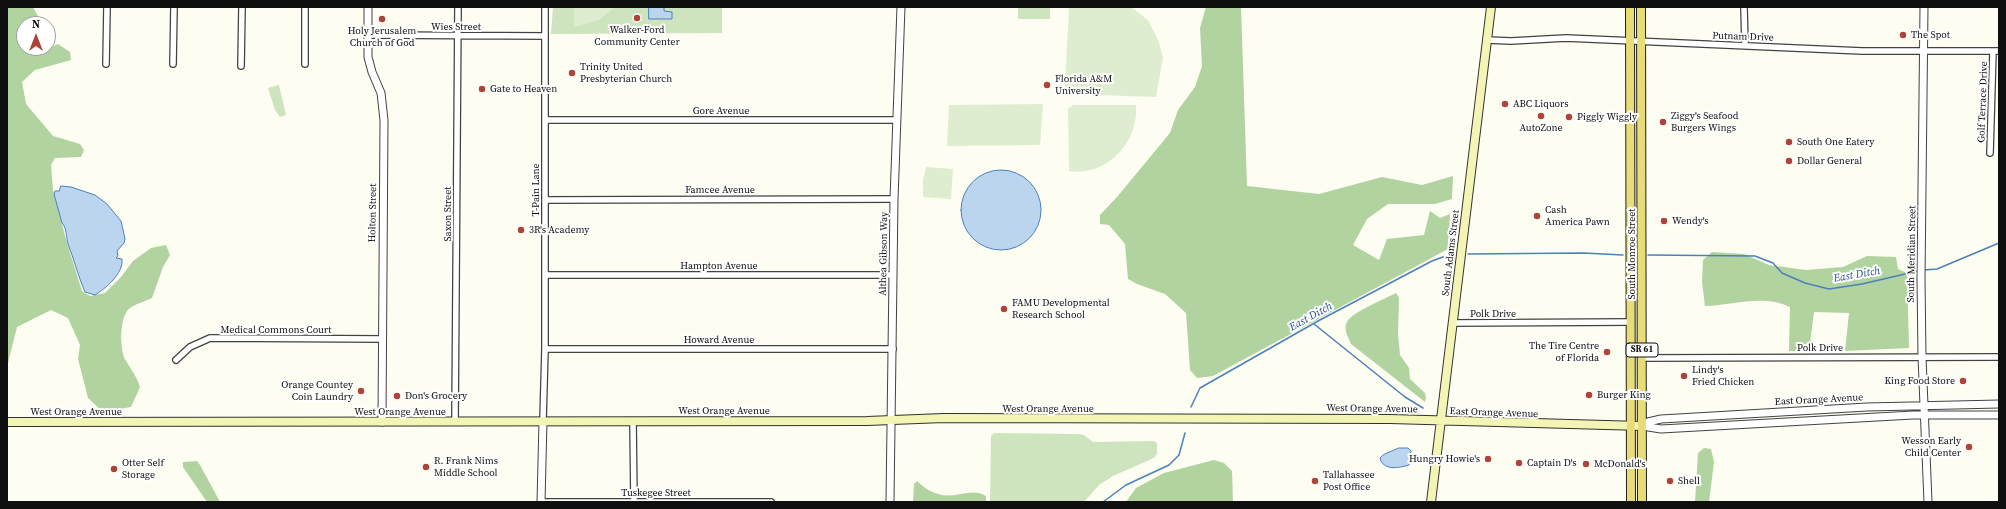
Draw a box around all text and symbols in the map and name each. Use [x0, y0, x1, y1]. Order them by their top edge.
marker: Walker-Ford Community Center [632, 13, 642, 23]
marker: Holy Jerusalem Church of God [377, 14, 387, 24]
north arrow [16, 16, 56, 56]
text: N [32, 17, 40, 32]
street label: Wies Street [431, 21, 481, 33]
place label: Walker-Ford Community Center [594, 24, 680, 48]
place label: Holy Jerusalem Church of God [348, 25, 416, 48]
place label: The Spot [1911, 29, 1950, 41]
street label: Putnam Drive [1712, 30, 1774, 44]
marker: The Spot [1898, 30, 1908, 40]
place label: Trinity United Presbyterian Church [580, 61, 672, 84]
street label: Golf Terrace Drive [1976, 61, 1990, 143]
marker: Trinity United Presbyterian Church [567, 68, 577, 78]
place label: Florida A&M University [1055, 73, 1112, 96]
marker: Florida A&M University [1042, 80, 1052, 90]
place label: Gate to Heaven [490, 83, 557, 95]
marker: Gate to Heaven [477, 84, 487, 94]
place label: ABC Liquors [1513, 98, 1569, 110]
marker: ABC Liquors [1500, 99, 1510, 109]
street label: Gore Avenue [693, 105, 749, 117]
place label: Ziggy's Seafood Burgers Wings [1671, 110, 1738, 134]
marker: AutoZone [1536, 111, 1546, 121]
place label: Piggly Wiggly [1577, 111, 1637, 123]
marker: Piggly Wiggly [1564, 112, 1574, 122]
marker: Ziggy's Seafood Burgers Wings [1658, 117, 1668, 127]
place label: AutoZone [1519, 122, 1563, 134]
place label: South One Eatery [1797, 136, 1874, 148]
marker: South One Eatery [1784, 137, 1794, 147]
place label: Dollar General [1797, 155, 1862, 167]
marker: Dollar General [1784, 156, 1794, 166]
street label: T-Pain Lane [530, 163, 542, 217]
street label: Holton Street [366, 183, 380, 243]
street label: Famcee Avenue [685, 184, 755, 196]
street label: Saxon Street [442, 187, 454, 241]
place label: Cash America Pawn [1545, 204, 1610, 228]
street label: South Meridian Street [1905, 205, 1919, 303]
street label: South Monroe Street [1626, 208, 1638, 300]
street label: South Adams Street [1440, 209, 1462, 297]
marker: Cash America Pawn [1532, 211, 1542, 221]
street label: Althea Gibson Way [877, 212, 891, 296]
place label: Wendy's [1672, 215, 1709, 227]
marker: Wendy's [1659, 216, 1669, 226]
place label: 3R's Academy [529, 224, 589, 236]
marker: 3R's Academy [516, 225, 526, 235]
street label: Hampton Avenue [680, 260, 758, 272]
water label: East Ditch [1833, 264, 1881, 286]
place label: FAMU Developmental Research School [1012, 297, 1110, 320]
water label: East Ditch [1287, 300, 1335, 334]
marker: FAMU Developmental Research School [999, 304, 1009, 314]
street label: Polk Drive [1470, 308, 1516, 320]
street label: Medical Commons Court [220, 324, 332, 336]
street label: Howard Avenue [684, 334, 754, 346]
place label: The Tire Centre of Florida [1529, 340, 1599, 364]
street label: Polk Drive [1797, 342, 1843, 354]
road number: SR 61 [1626, 343, 1658, 357]
marker: The Tire Centre of Florida [1602, 347, 1612, 357]
place label: Lindy's Fried Chicken [1692, 364, 1754, 388]
marker: Lindy's Fried Chicken [1679, 371, 1689, 381]
place label: King Food Store [1884, 375, 1955, 387]
marker: King Food Store [1958, 376, 1968, 386]
place label: Orange Countey Coin Laundry [281, 379, 353, 402]
marker: Orange Countey Coin Laundry [356, 386, 366, 396]
place label: Burger King [1597, 389, 1651, 401]
place label: Don's Grocery [405, 390, 467, 402]
marker: Burger King [1584, 390, 1594, 400]
marker: Don's Grocery [392, 391, 402, 401]
street label: East Orange Avenue [1774, 392, 1864, 408]
street label: West Orange Avenue [1326, 402, 1418, 416]
street label: West Orange Avenue [1002, 403, 1094, 415]
street label: West Orange Avenue [678, 405, 770, 417]
street label: East Orange Avenue [1449, 405, 1539, 421]
street label: West Orange Avenue [30, 406, 122, 418]
street label: West Orange Avenue [354, 406, 446, 418]
place label: Wesson Early Child Center [1901, 435, 1961, 458]
marker: Wesson Early Child Center [1964, 442, 1974, 452]
place label: Hungry Howie's [1409, 453, 1480, 465]
marker: Hungry Howie's [1483, 454, 1493, 464]
place label: R. Frank Nims Middle School [434, 455, 498, 478]
place label: Otter Self Storage [122, 457, 164, 480]
place label: Captain D's [1527, 457, 1577, 469]
marker: Captain D's [1514, 458, 1524, 468]
place label: McDonald's [1594, 458, 1646, 470]
marker: McDonald's [1581, 459, 1591, 469]
marker: R. Frank Nims Middle School [421, 462, 431, 472]
marker: Otter Self Storage [109, 464, 119, 474]
place label: Tallahassee Post Office [1323, 469, 1375, 492]
place label: Shell [1678, 475, 1700, 487]
marker: Tallahassee Post Office [1310, 476, 1320, 486]
marker: Shell [1665, 476, 1675, 486]
street label: Tuskegee Street [621, 487, 691, 499]

